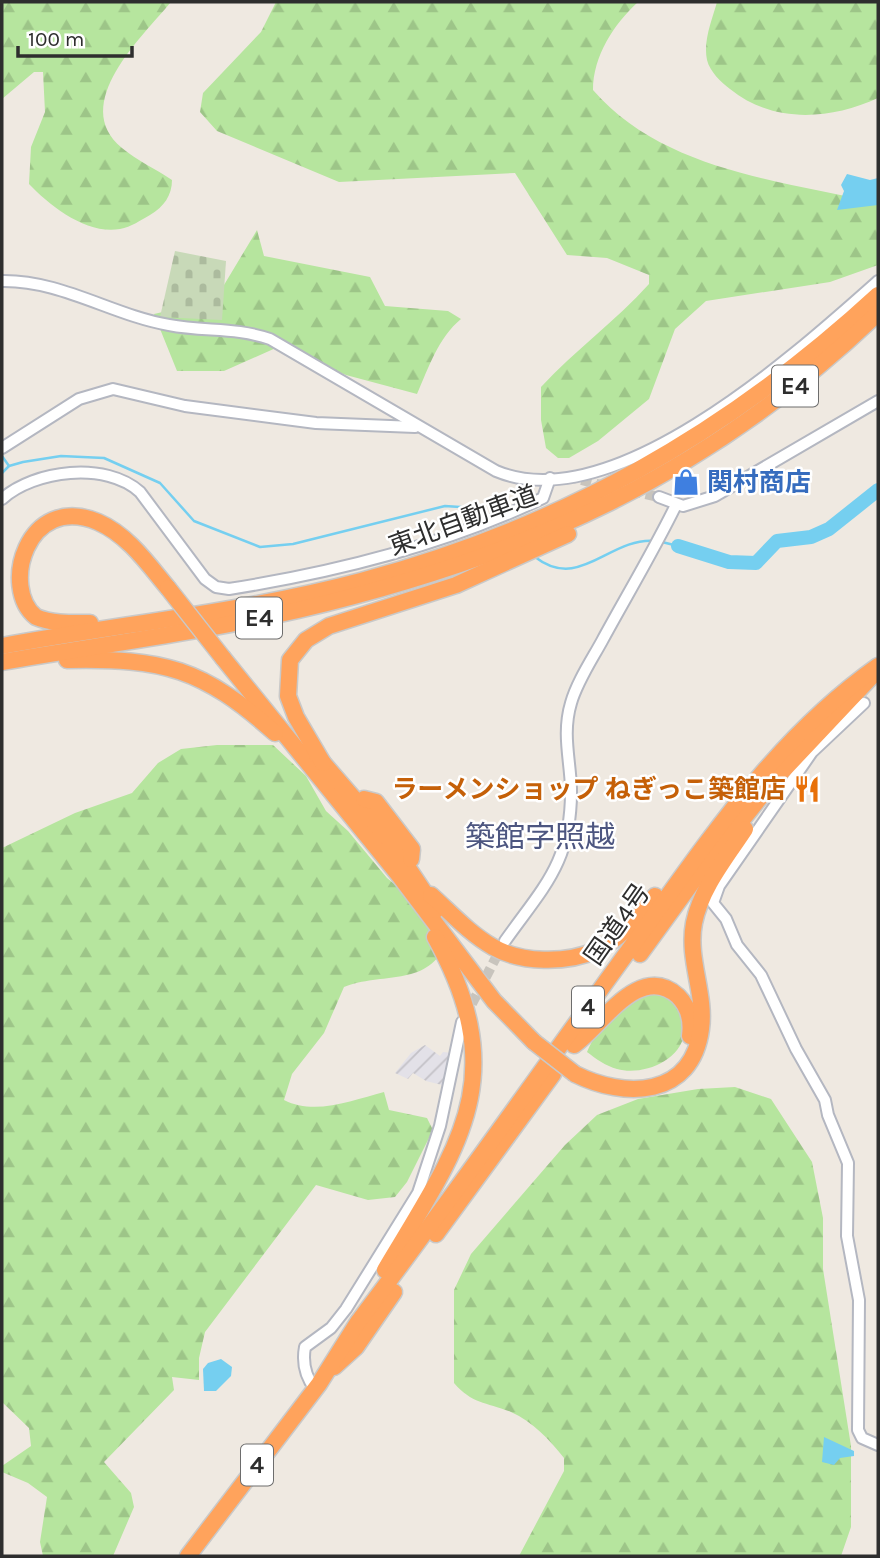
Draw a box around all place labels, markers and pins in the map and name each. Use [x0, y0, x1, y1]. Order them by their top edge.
shop icon: 関村商店 [671, 467, 701, 497]
place label: 関村商店 [707, 467, 811, 498]
place label: ラーメンショップ ねぎっこ築館店 [392, 774, 786, 805]
restaurant icon: ラーメンショップ ねぎっこ築館店 [792, 774, 822, 804]

